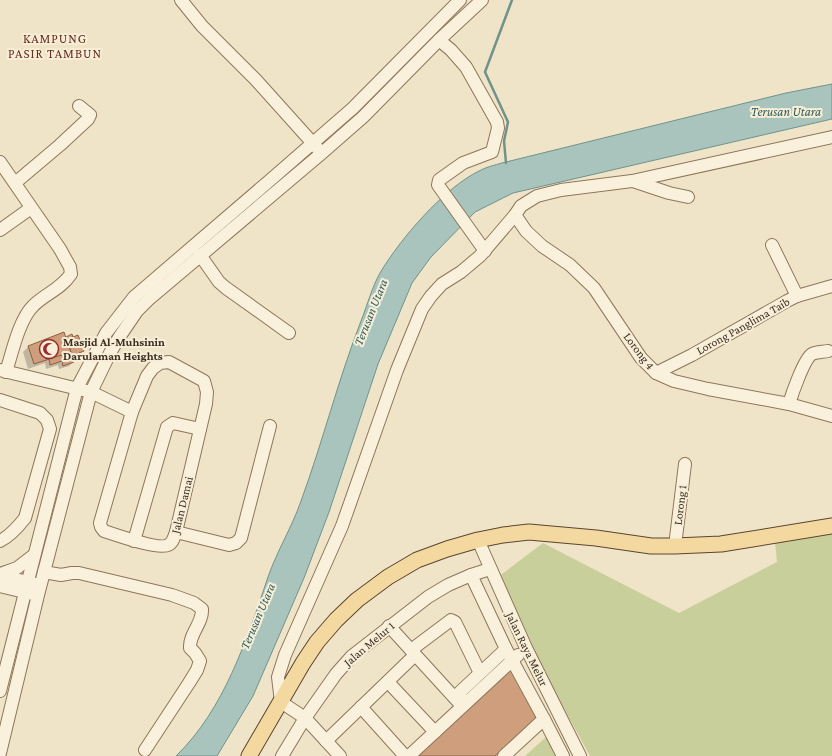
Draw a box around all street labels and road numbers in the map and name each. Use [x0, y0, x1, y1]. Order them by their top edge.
street label: Lorong Panglima Taib [694, 294, 792, 358]
street label: Lorong 4 [621, 330, 657, 372]
street label: Jalan Damai [168, 475, 196, 536]
street label: Lorong 1 [671, 484, 689, 526]
street label: Jalan Raya Melur [503, 609, 551, 689]
street label: Jalan Melur 1 [340, 619, 397, 670]

